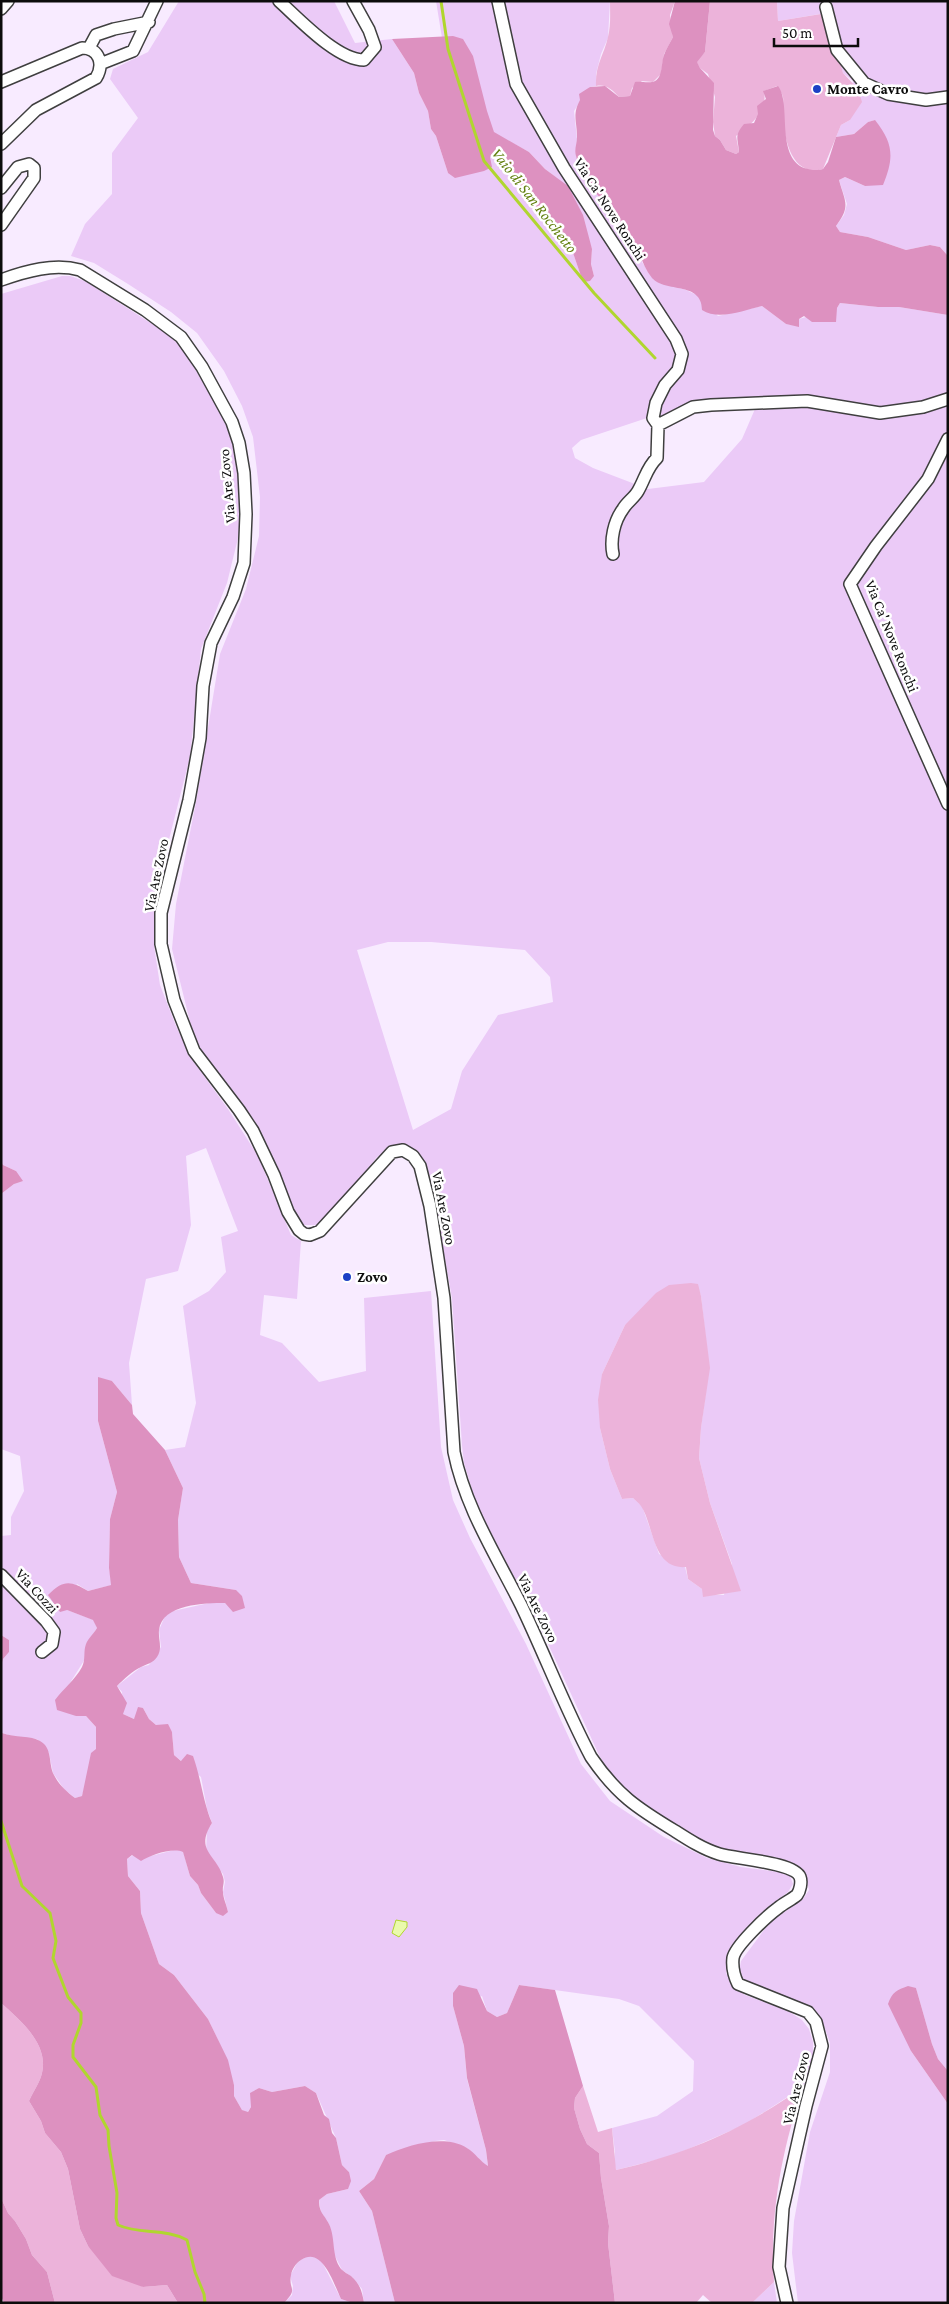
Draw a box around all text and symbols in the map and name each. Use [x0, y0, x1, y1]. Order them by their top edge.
scale bar [774, 15, 858, 47]
text: 50 m [782, 25, 812, 41]
place label: Monte Cavro [827, 81, 909, 97]
marker: Monte Cavro [811, 83, 823, 95]
water label: Vaio di San Rocchetto [489, 145, 581, 256]
street label: Via Ca' Nove Ronchi [571, 155, 649, 263]
street label: Via Are Zovo [216, 448, 238, 524]
street label: Via Ca' Nove Ronchi [862, 578, 922, 694]
street label: Via Are Zovo [140, 837, 172, 913]
street label: Via Are Zovo [429, 1170, 459, 1246]
place label: Zovo [357, 1269, 388, 1285]
marker: Zovo [341, 1271, 353, 1283]
street label: Via Cozzi [12, 1565, 62, 1617]
street label: Via Are Zovo [515, 1571, 561, 1645]
street label: Via Are Zovo [779, 2050, 813, 2126]

